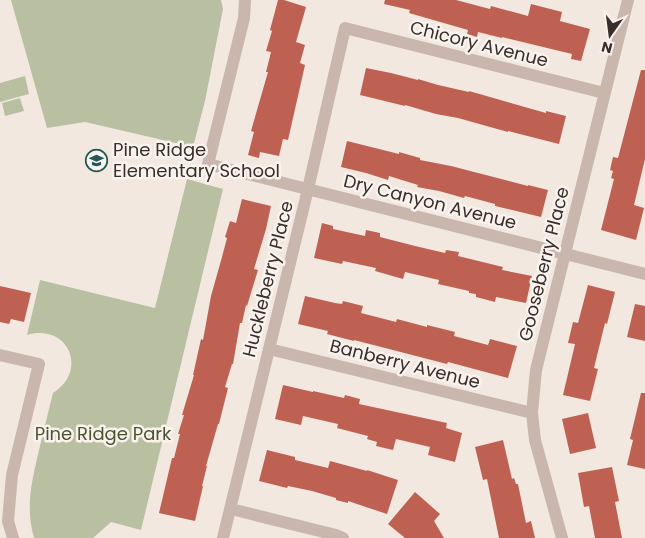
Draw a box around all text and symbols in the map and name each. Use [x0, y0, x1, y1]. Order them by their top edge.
north arrow [585, 10, 635, 60]
street label: Chicory Avenue [407, 14, 551, 73]
text: N [599, 37, 614, 59]
place label: Pine Ridge Elementary School [113, 137, 280, 183]
school or university icon: Pine Ridge Elementary School [85, 148, 109, 172]
street label: Dry Canyon Avenue [341, 168, 519, 235]
street label: Gooseberry Place [512, 184, 575, 344]
street label: Huckleberry Place [236, 198, 299, 360]
street label: Banberry Avenue [327, 333, 483, 394]
park label: Pine Ridge Park [35, 421, 172, 446]

